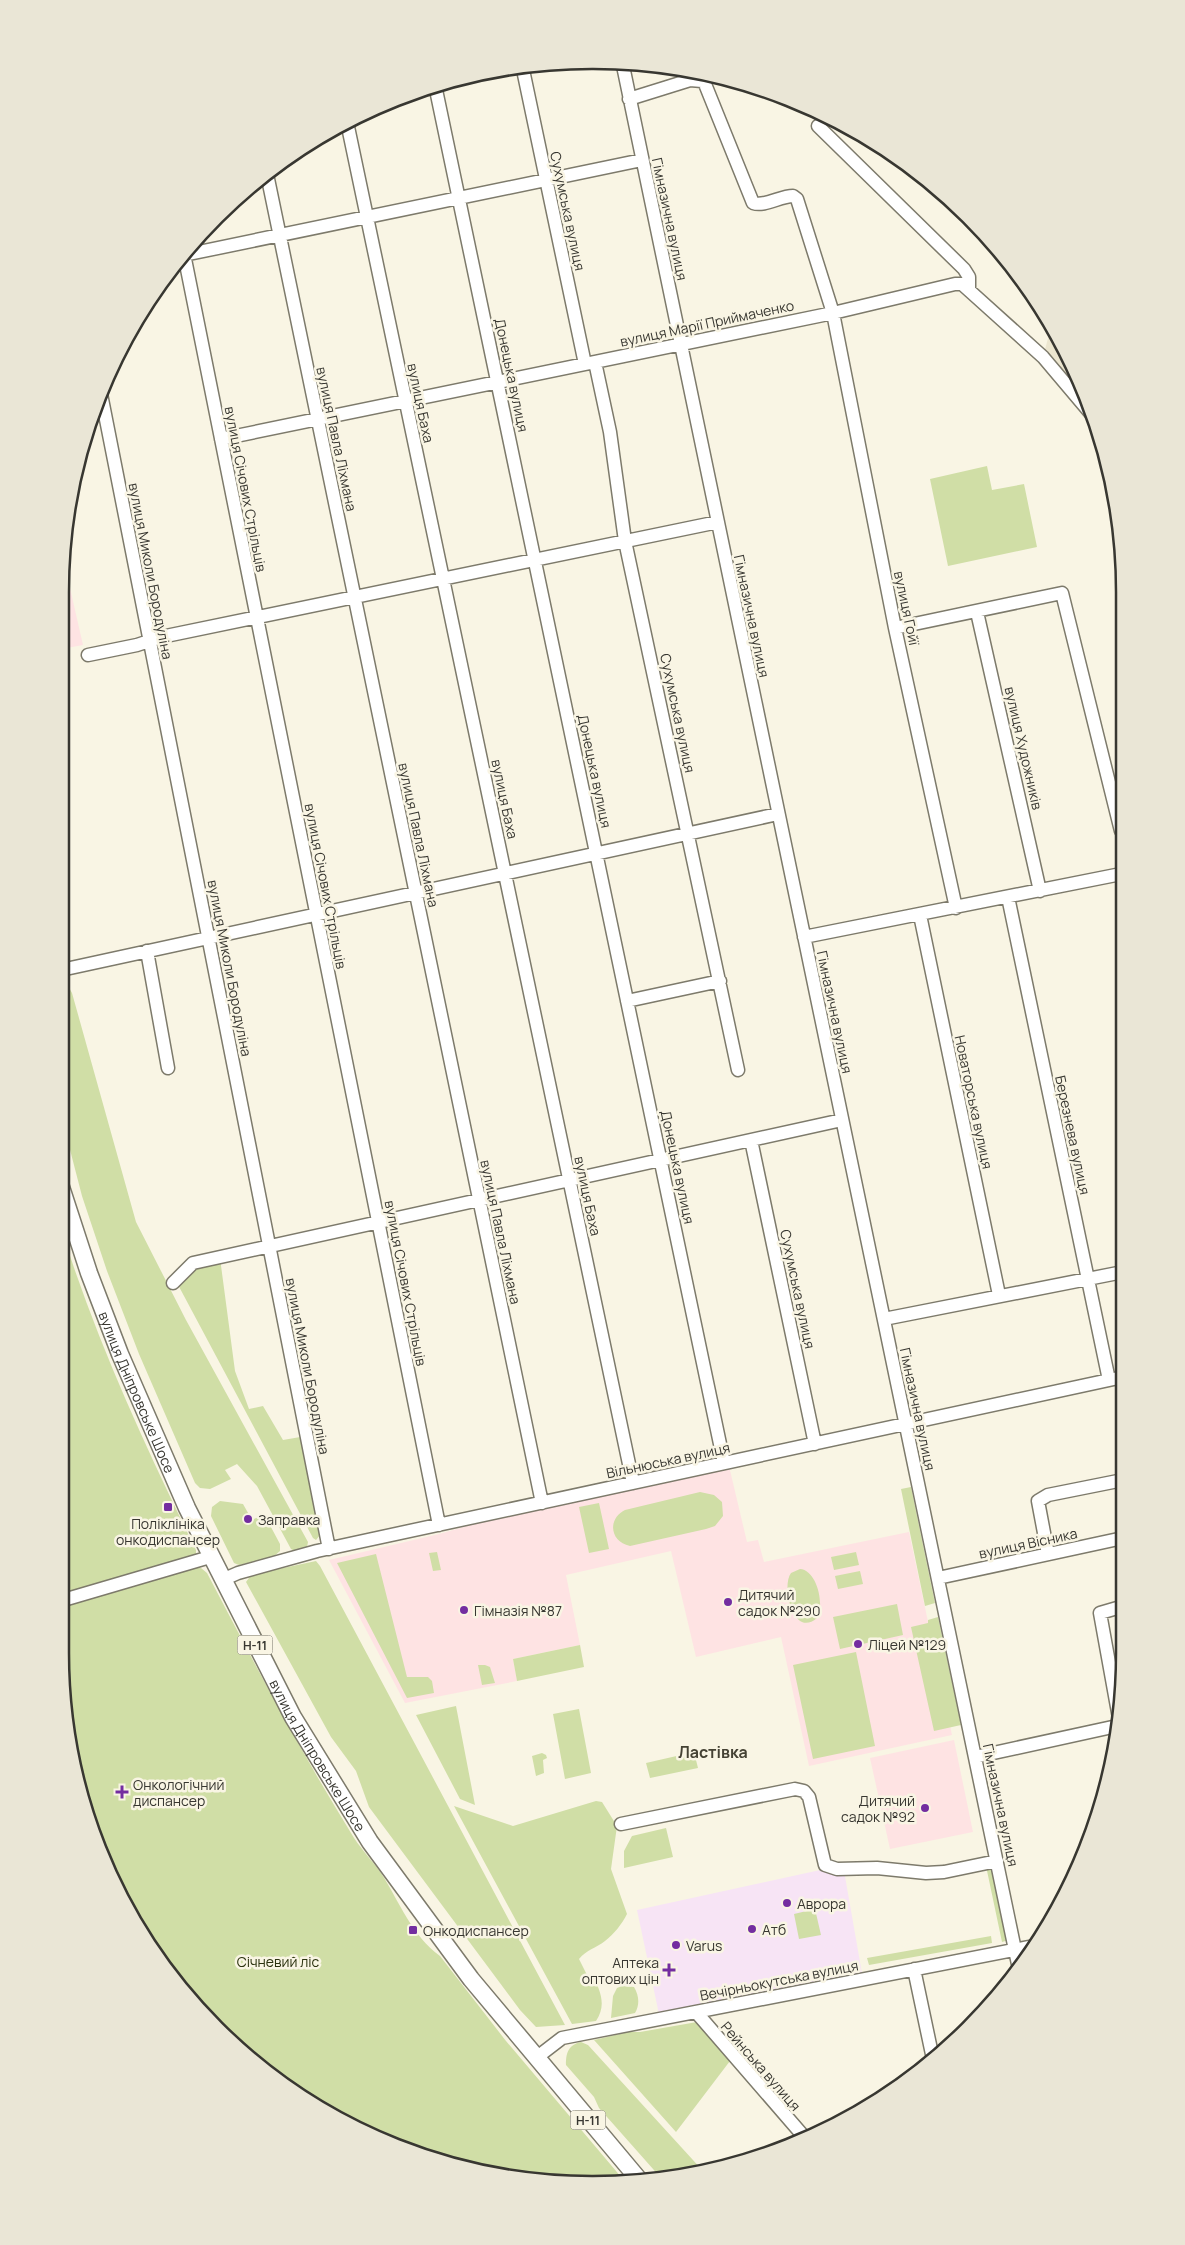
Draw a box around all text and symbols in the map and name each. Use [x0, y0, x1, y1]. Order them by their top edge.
street label: Сухумська вулиця [546, 150, 590, 272]
street label: Гімназична вулиця [648, 156, 692, 282]
street label: вулиця Марії Приймаченко [618, 295, 796, 351]
street label: Донецька вулиця [491, 316, 533, 434]
street label: вулиця Баха [403, 361, 439, 445]
street label: вулиця Павла Ліхмана [312, 365, 362, 513]
street label: вулиця Січових Стрільців [221, 405, 271, 574]
street label: вулиця Миколи Бородуліна [125, 481, 177, 661]
street label: Гімназична вулиця [730, 553, 774, 679]
street label: вулиця Гойї [890, 569, 924, 648]
street label: Сухумська вулиця [656, 652, 700, 774]
street label: вулиця Художників [1001, 685, 1047, 812]
street label: Донецька вулиця [574, 712, 616, 830]
street label: вулиця Баха [487, 757, 523, 841]
street label: вулиця Павла Ліхмана [394, 761, 444, 909]
street label: вулиця Січових Стрільців [301, 802, 351, 971]
street label: вулиця Миколи Бородуліна [204, 878, 256, 1058]
street label: Гімназична вулиця [813, 949, 857, 1075]
street label: Новаторська вулиця [951, 1033, 997, 1171]
street label: Березнева вулиця [1051, 1074, 1095, 1196]
street label: Донецька вулиця [657, 1108, 699, 1226]
street label: вулиця Баха [570, 1154, 606, 1238]
street label: вулиця Павла Ліхмана [476, 1158, 526, 1306]
street label: вулиця Січових Стрільців [381, 1199, 431, 1368]
street label: Сухумська вулиця [776, 1228, 820, 1350]
street label: вулиця Миколи Бородуліна [282, 1276, 334, 1456]
street label: вулиця Дніпровське Шосе [95, 1308, 180, 1476]
street label: Гімназична вулиця [896, 1346, 940, 1472]
street label: Вільнюська вулиця [604, 1438, 732, 1482]
marker: Поліклініка онкодиспансер [162, 1501, 174, 1513]
place label: Заправка [258, 1510, 320, 1529]
marker: Заправка [242, 1513, 254, 1525]
place label: Поліклініка онкодиспансер [116, 1514, 220, 1549]
street label: вулиця Вісника [977, 1523, 1079, 1563]
place label: Дитячий садок №290 [738, 1585, 821, 1620]
marker: Дитячий садок №290 [722, 1596, 734, 1608]
place label: Гімназія №87 [474, 1601, 562, 1620]
marker: Гімназія №87 [458, 1604, 470, 1616]
place label: Ліцей №129 [868, 1635, 946, 1654]
road number: Н-11 [238, 1636, 272, 1654]
marker: Ліцей №129 [852, 1638, 864, 1650]
street label: вулиця Дніпровське Шосе [266, 1676, 370, 1835]
district label: Ластівка [678, 1741, 748, 1763]
street label: Гімназична вулиця [979, 1742, 1023, 1868]
place label: Онкологічний диспансер [133, 1775, 224, 1810]
marker: Онкологічний диспансер [115, 1785, 129, 1799]
place label: Дитячий садок №92 [841, 1791, 915, 1826]
marker: Дитячий садок №92 [919, 1802, 931, 1814]
place label: Аврора [797, 1894, 846, 1913]
marker: Аврора [781, 1897, 793, 1909]
place label: Атб [762, 1920, 786, 1939]
place label: Онкодиспансер [423, 1921, 529, 1940]
marker: Атб [746, 1923, 758, 1935]
marker: Онкодиспансер [407, 1924, 419, 1936]
place label: Varus [686, 1936, 722, 1955]
marker: Varus [670, 1939, 682, 1951]
park label: Січневий ліс [237, 1952, 320, 1971]
place label: Аптека оптових цін [582, 1953, 659, 1988]
street label: Вечірньокутська вулиця [698, 1955, 860, 2005]
marker: Аптека оптових цін [663, 1964, 675, 1976]
street label: Рейнська вулиця [717, 2017, 805, 2115]
road number: Н-11 [570, 2110, 606, 2130]

